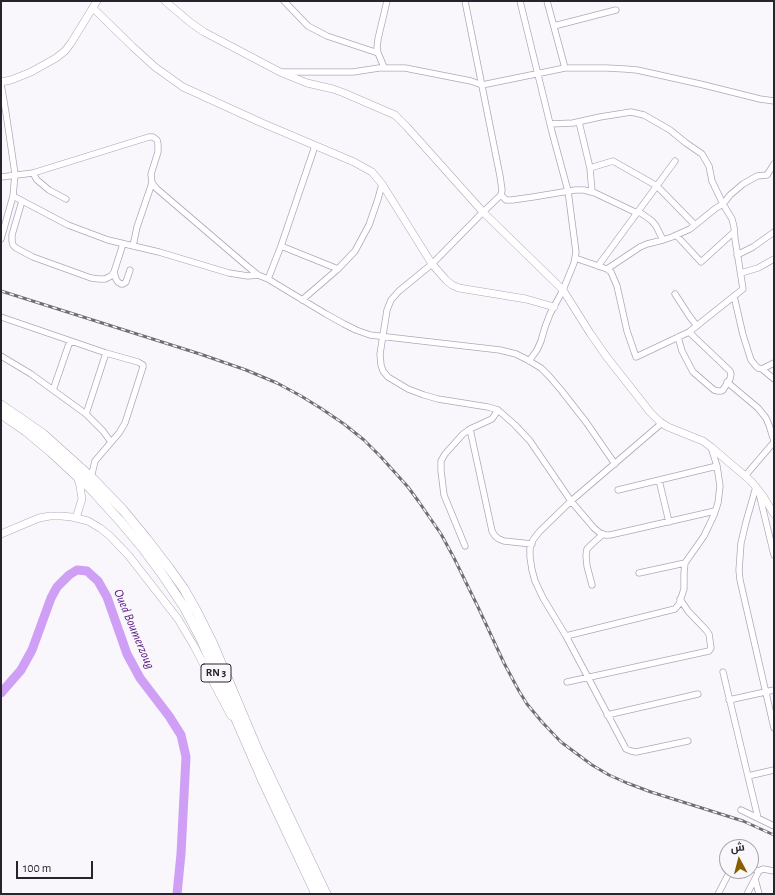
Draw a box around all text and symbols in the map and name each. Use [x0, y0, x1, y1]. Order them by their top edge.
water label: Oued Boumerzoug [110, 587, 158, 671]
road number: RN 3 [201, 664, 231, 682]
north arrow [719, 839, 759, 879]
text: ش [730, 841, 745, 854]
scale bar [18, 853, 95, 879]
text: 100 m [23, 862, 51, 874]

